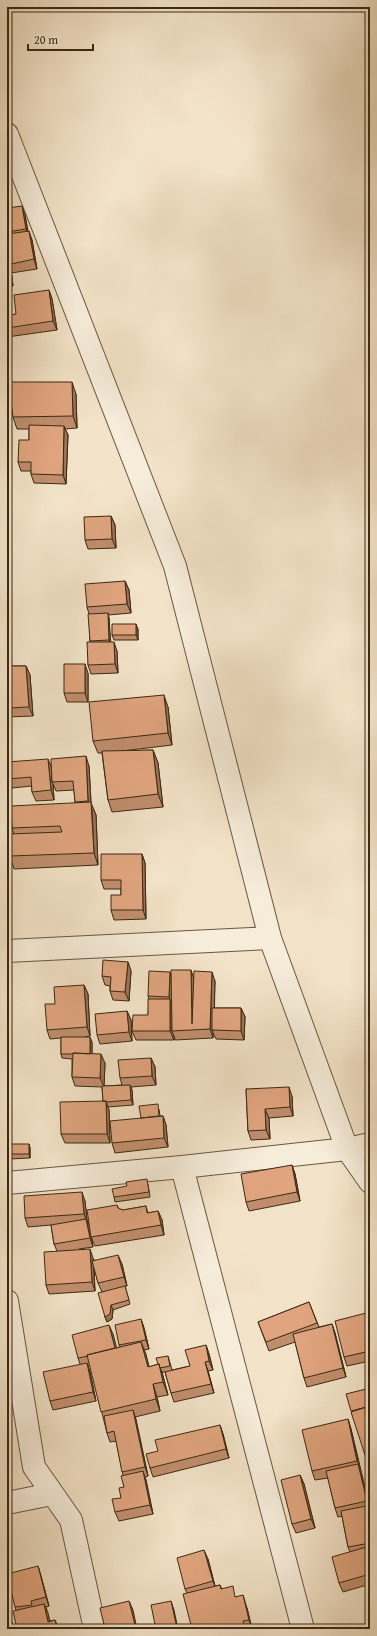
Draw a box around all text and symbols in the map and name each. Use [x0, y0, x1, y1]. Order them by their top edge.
scale bar [28, 26, 93, 52]
text: 20 m [34, 31, 58, 48]

